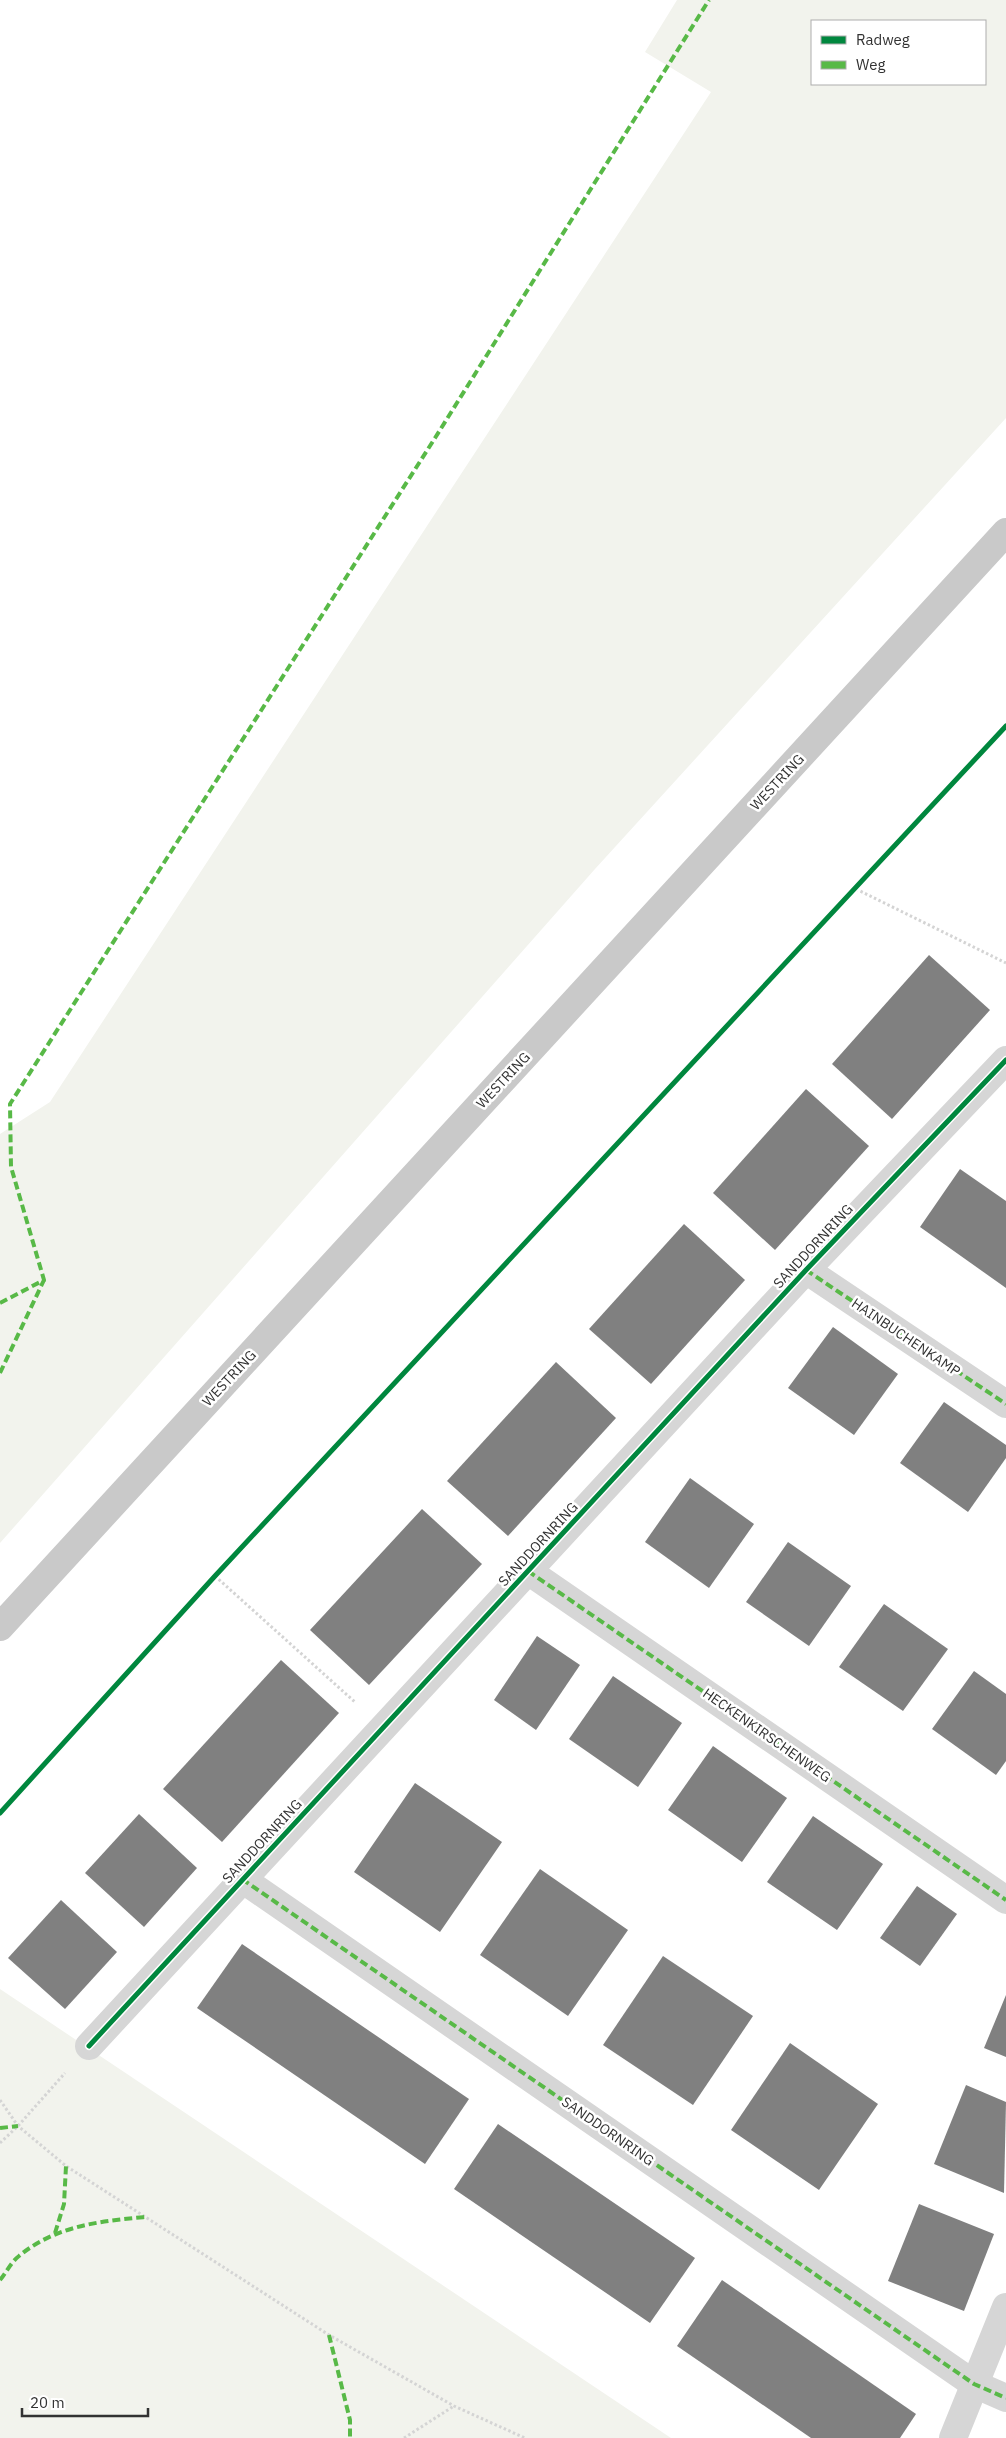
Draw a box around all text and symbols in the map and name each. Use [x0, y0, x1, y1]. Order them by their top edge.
legend [811, 20, 986, 85]
text: Radweg [856, 30, 910, 49]
text: Weg [856, 55, 885, 74]
street label: WESTRING [746, 750, 808, 814]
street label: WESTRING [472, 1048, 534, 1112]
street label: SANDDORNRING [769, 1200, 857, 1292]
street label: HAINBUCHENKAMP [848, 1294, 964, 1380]
street label: WESTRING [198, 1346, 260, 1410]
street label: SANDDORNRING [494, 1498, 582, 1590]
street label: HECKENKIRSCHENWEG [699, 1684, 835, 1786]
street label: SANDDORNRING [218, 1795, 306, 1887]
street label: SANDDORNRING [558, 2092, 658, 2170]
scale bar [22, 2386, 149, 2418]
text: 20 m [30, 2393, 65, 2412]

